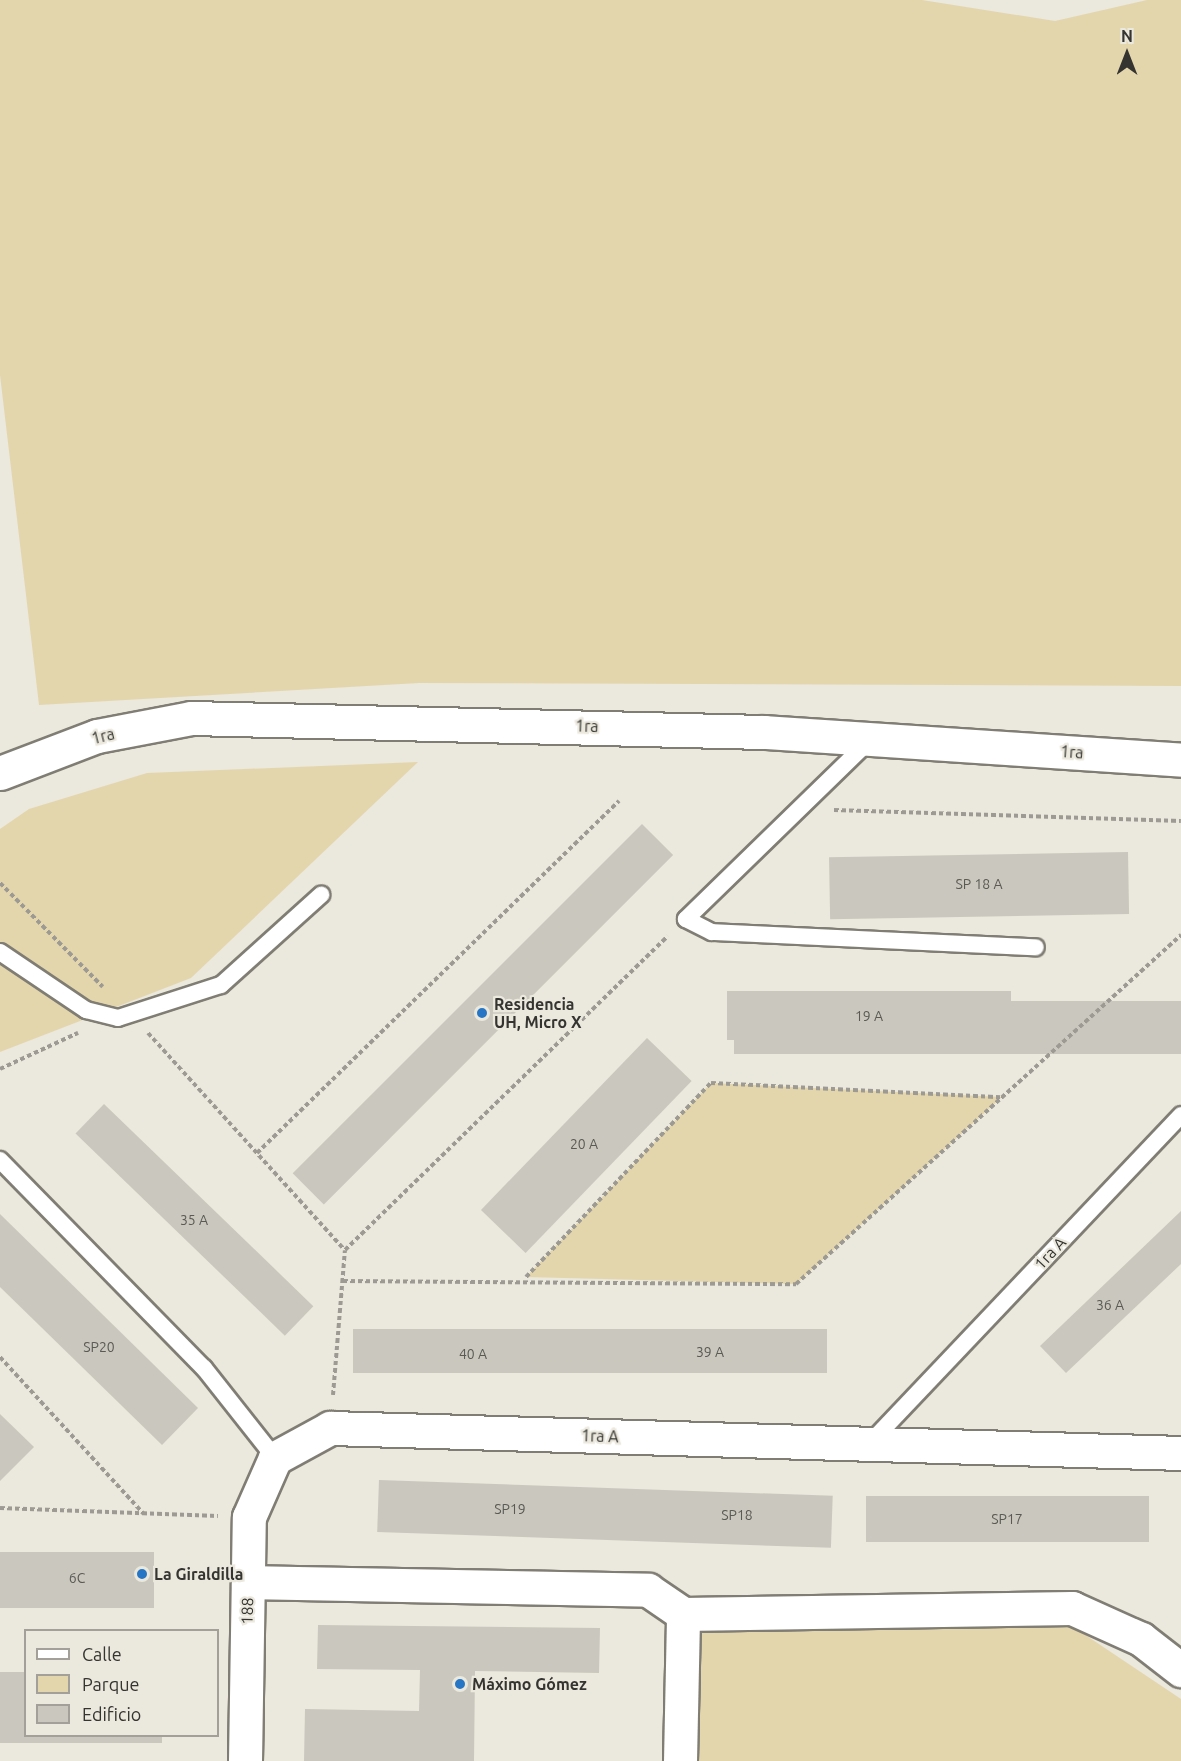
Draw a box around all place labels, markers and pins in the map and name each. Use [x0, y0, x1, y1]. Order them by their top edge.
place label: Residencia UH, Micro X [494, 994, 582, 1032]
marker: Residencia UH, Micro X [475, 1006, 489, 1020]
place label: La Giraldilla [154, 1564, 244, 1584]
marker: La Giraldilla [135, 1567, 149, 1581]
place label: Máximo Gómez [472, 1674, 587, 1694]
marker: Máximo Gómez [453, 1677, 467, 1691]

